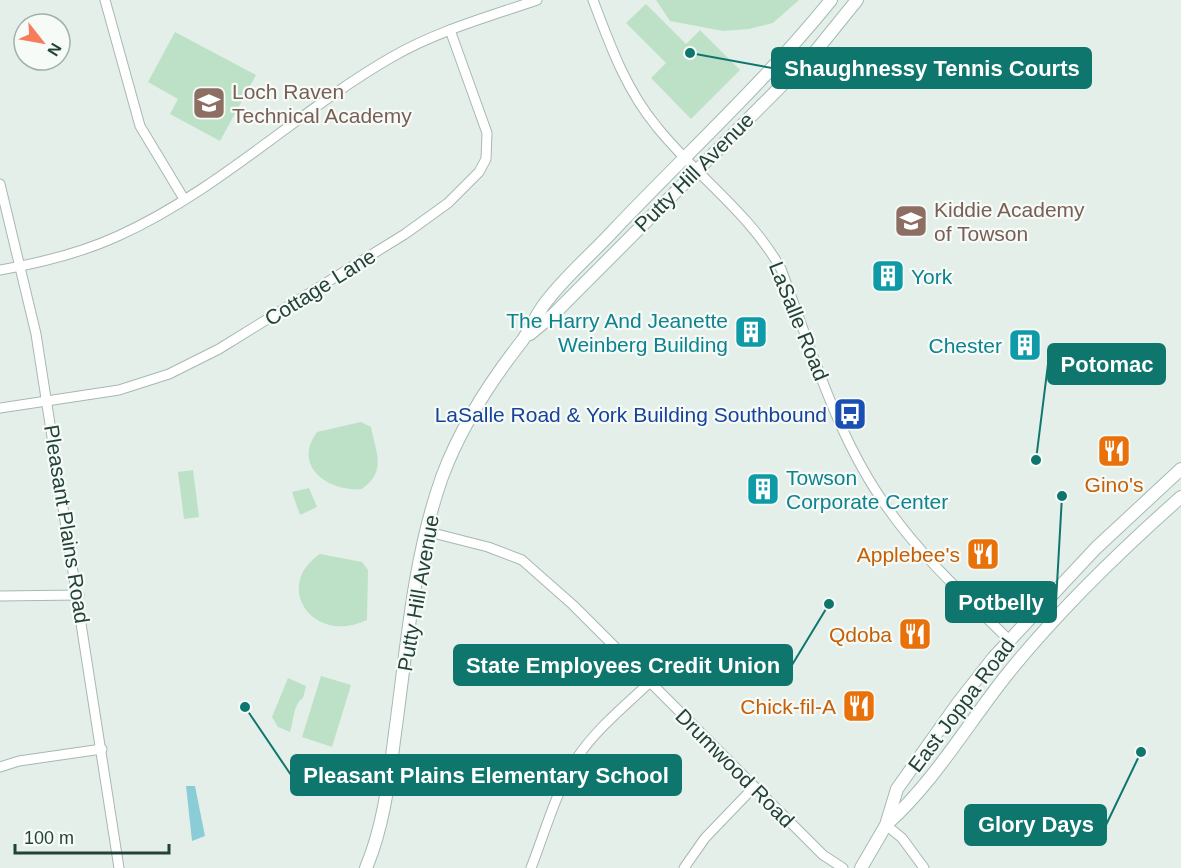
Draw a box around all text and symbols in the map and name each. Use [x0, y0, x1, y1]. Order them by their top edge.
north arrow [12, 12, 72, 72]
text: N [44, 40, 65, 59]
callout: Shaughnessy Tennis Courts [772, 48, 1091, 88]
text: Shaughnessy Tennis Courts [784, 56, 1080, 81]
place label: Loch Raven Technical Academy [232, 80, 412, 127]
school or university icon: Loch Raven Technical Academy [191, 85, 227, 121]
street label: Putty Hill Avenue [630, 108, 758, 236]
place label: Kiddie Academy of Towson [934, 198, 1085, 245]
school or university icon: Kiddie Academy of Towson [893, 203, 929, 239]
street label: Cottage Lane [260, 244, 380, 330]
street label: LaSalle Road [765, 258, 833, 384]
building icon: York [870, 258, 906, 294]
place label: York [911, 265, 953, 288]
place label: The Harry And Jeanette Weinberg Building [506, 309, 728, 356]
building icon: The Harry And Jeanette Weinberg Building [733, 314, 769, 350]
building icon: Chester [1007, 327, 1043, 363]
place label: Chester [928, 334, 1002, 357]
callout: Potomac [1048, 344, 1165, 384]
text: Potomac [1061, 352, 1153, 377]
bus stop icon: LaSalle Road & York Building Southbound [832, 396, 868, 432]
place label: LaSalle Road & York Building Southbound [435, 403, 827, 426]
street label: Pleasant Plains Road [40, 423, 94, 625]
restaurant icon: Gino's [1096, 433, 1132, 469]
place label: Towson Corporate Center [786, 466, 948, 513]
building icon: Towson Corporate Center [745, 471, 781, 507]
place label: Gino's [1085, 473, 1143, 496]
street label: Putty Hill Avenue [393, 513, 443, 673]
restaurant icon: Applebee's [965, 536, 1001, 572]
place label: Applebee's [857, 543, 960, 566]
callout: Potbelly [946, 582, 1056, 622]
text: Potbelly [958, 590, 1045, 615]
restaurant icon: Qdoba [897, 616, 933, 652]
place label: Qdoba [829, 623, 892, 646]
street label: East Joppa Road [903, 634, 1019, 776]
callout: State Employees Credit Union [454, 645, 792, 685]
text: State Employees Credit Union [466, 653, 780, 678]
restaurant icon: Chick-fil-A [841, 688, 877, 724]
place label: Chick-fil-A [740, 695, 836, 718]
street label: Drumwood Road [671, 704, 799, 832]
callout: Pleasant Plains Elementary School [291, 755, 681, 795]
text: Pleasant Plains Elementary School [303, 763, 669, 788]
callout: Glory Days [965, 805, 1106, 845]
text: Glory Days [978, 812, 1094, 837]
scale bar [15, 817, 170, 855]
text: 100 m [24, 828, 74, 848]

